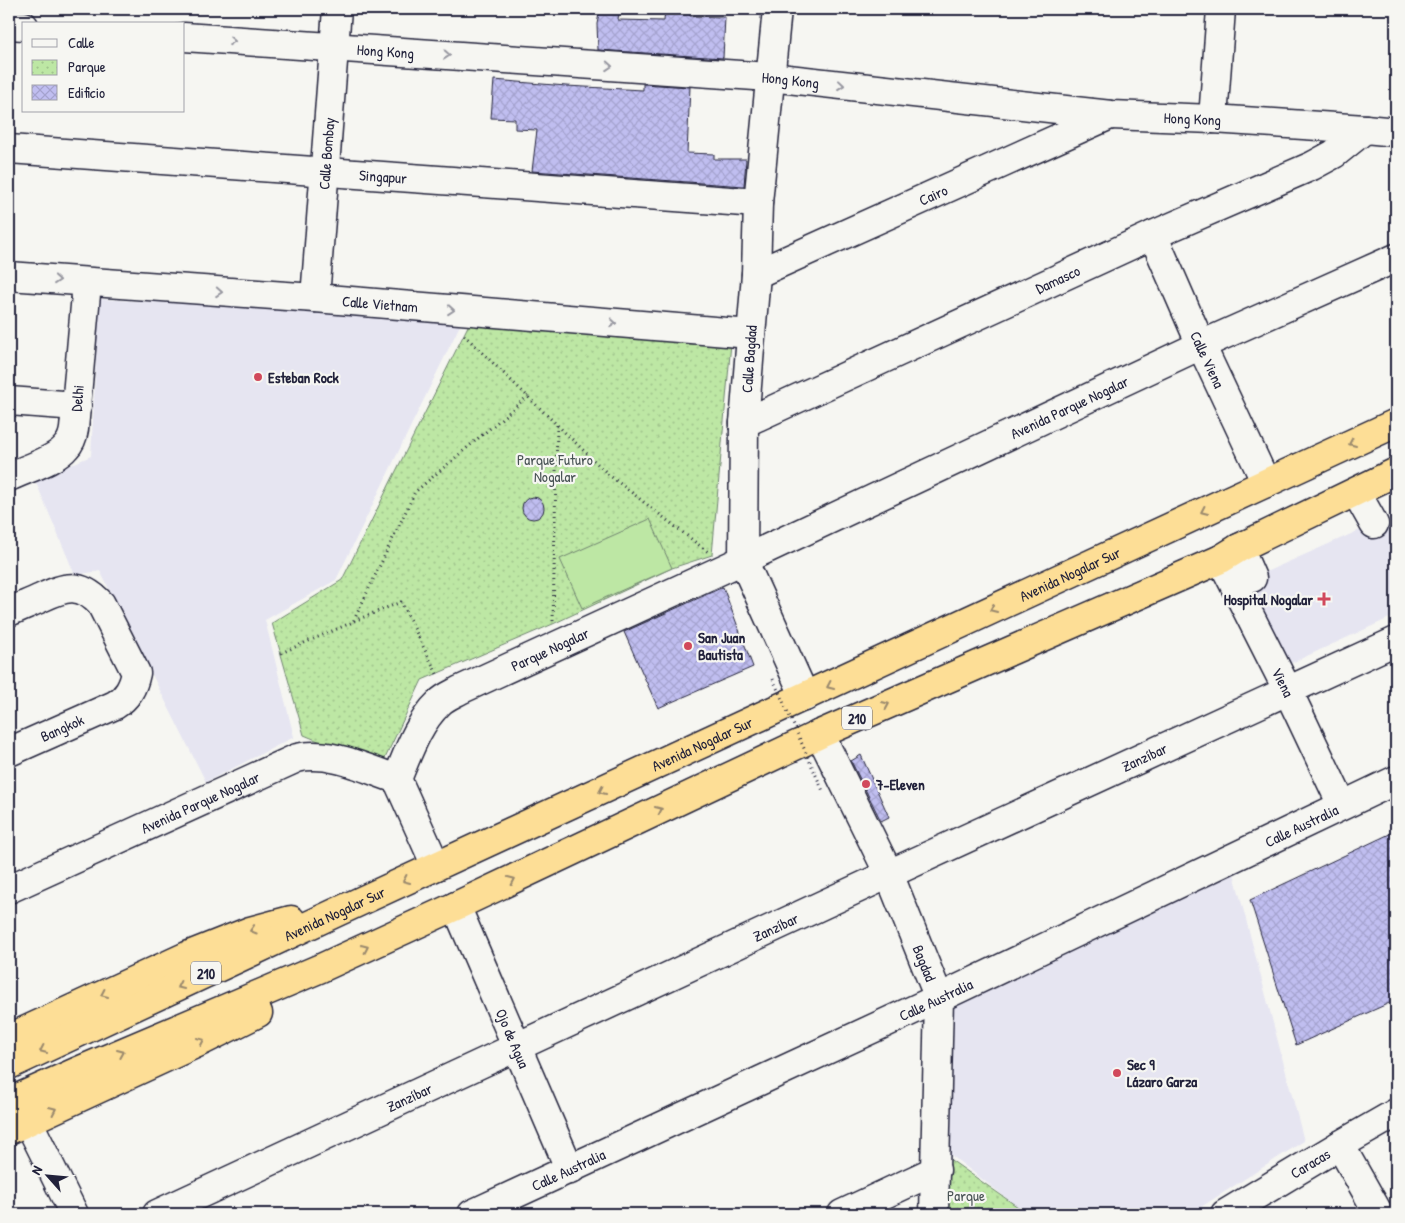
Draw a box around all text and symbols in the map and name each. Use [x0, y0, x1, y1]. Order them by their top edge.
legend [22, 22, 185, 112]
text: Calle [68, 32, 95, 53]
one-way arrow [229, 35, 237, 46]
street label: Hong Kong [356, 38, 415, 63]
one-way arrow [443, 50, 451, 61]
text: Parque [68, 56, 106, 77]
one-way arrow [605, 60, 613, 71]
street label: Hong Kong [761, 66, 820, 93]
one-way arrow [837, 79, 845, 90]
text: Edificio [68, 82, 105, 103]
street label: Hong Kong [1163, 107, 1222, 130]
street label: Calle Bombay [313, 117, 339, 190]
street label: Singapur [358, 164, 408, 188]
street label: Cairo [915, 179, 951, 210]
street label: Damasco [1032, 260, 1083, 298]
one-way arrow [54, 274, 62, 285]
one-way arrow [216, 286, 224, 297]
street label: Calle Vietnam [341, 290, 419, 317]
one-way arrow [447, 304, 455, 315]
one-way arrow [609, 317, 617, 328]
street label: Calle Bagdad [736, 324, 762, 394]
street label: Calle Viena [1186, 328, 1230, 391]
place label: Esteban Rock [268, 367, 340, 388]
street label: Avenida Parque Nogalar [1007, 370, 1132, 444]
marker: Esteban Rock [252, 371, 264, 383]
street label: Delhi [65, 384, 88, 412]
one-way arrow [1348, 437, 1357, 448]
park label: Parque Futuro Nogalar [517, 449, 593, 487]
one-way arrow [1200, 505, 1209, 515]
street label: Avenida Nogalar Sur [1016, 541, 1124, 606]
place label: Hospital Nogalar [1224, 589, 1313, 611]
marker: Hospital Nogalar [1317, 592, 1331, 606]
one-way arrow [989, 603, 998, 614]
street label: Parque Nogalar [507, 622, 592, 676]
place label: San Juan Bautista [698, 627, 745, 665]
marker: San Juan Bautista [682, 640, 694, 652]
street label: Viena [1267, 664, 1300, 700]
one-way arrow [826, 679, 835, 690]
one-way arrow [881, 701, 890, 712]
road number: 210 [842, 706, 872, 730]
street label: Bangkok [37, 709, 87, 747]
street label: Avenida Nogalar Sur [648, 711, 756, 776]
street label: Zanzíbar [1118, 737, 1171, 776]
street label: Avenida Parque Nogalar [137, 766, 263, 838]
place label: 7-Eleven [875, 774, 925, 795]
marker: 7-Eleven [860, 778, 872, 790]
one-way arrow [598, 784, 607, 795]
street label: Calle Australia [1261, 799, 1342, 852]
one-way arrow [654, 806, 663, 817]
one-way arrow [402, 874, 411, 885]
one-way arrow [507, 876, 516, 886]
street label: Avenida Nogalar Sur [280, 881, 388, 946]
street label: Zanzíbar [749, 907, 802, 946]
one-way arrow [249, 925, 257, 935]
street label: Bagdad [908, 942, 942, 985]
one-way arrow [360, 944, 369, 955]
road number: 210 [191, 961, 221, 984]
street label: Calle Australia [895, 973, 976, 1026]
one-way arrow [176, 980, 185, 990]
one-way arrow [100, 988, 109, 998]
street label: Ojo de Agua [491, 1005, 535, 1071]
one-way arrow [195, 1038, 204, 1048]
one-way arrow [39, 1043, 48, 1054]
one-way arrow [116, 1048, 125, 1059]
place label: Sec 9 Lázaro Garza [1127, 1054, 1197, 1092]
marker: Sec 9 Lázaro Garza [1111, 1067, 1123, 1079]
street label: Zanzíbar [383, 1077, 435, 1117]
one-way arrow [48, 1106, 57, 1116]
street label: Calle Australia [528, 1143, 609, 1196]
street label: Caracas [1286, 1143, 1334, 1183]
north arrow [22, 1150, 72, 1200]
text: N [26, 1162, 46, 1178]
park label: Parque [947, 1185, 985, 1206]

